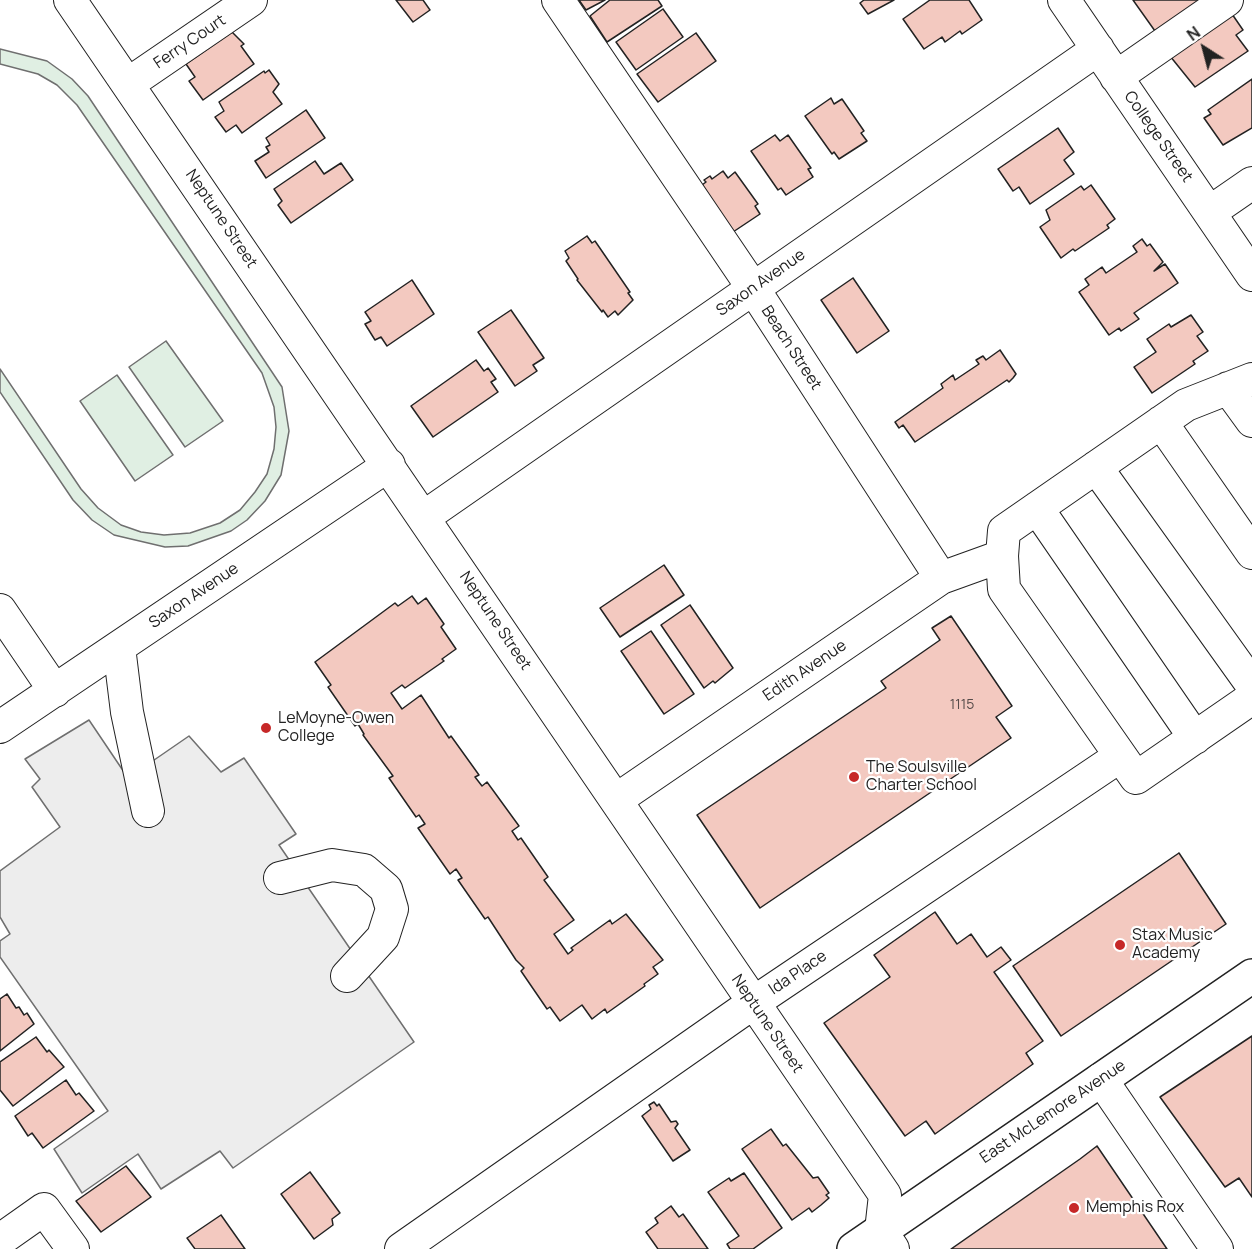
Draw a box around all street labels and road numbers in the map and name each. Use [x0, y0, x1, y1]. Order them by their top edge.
street label: Ferry Court [150, 11, 230, 73]
street label: College Street [1120, 88, 1196, 186]
street label: Neptune Street [181, 166, 261, 272]
street label: Saxon Avenue [713, 245, 809, 321]
street label: Beach Street [757, 302, 825, 394]
street label: Saxon Avenue [146, 559, 242, 633]
street label: Neptune Street [455, 568, 535, 674]
street label: Edith Avenue [760, 636, 850, 706]
street label: Ida Place [765, 947, 831, 999]
street label: Neptune Street [727, 971, 807, 1077]
street label: East McLemore Avenue [977, 1056, 1129, 1168]

